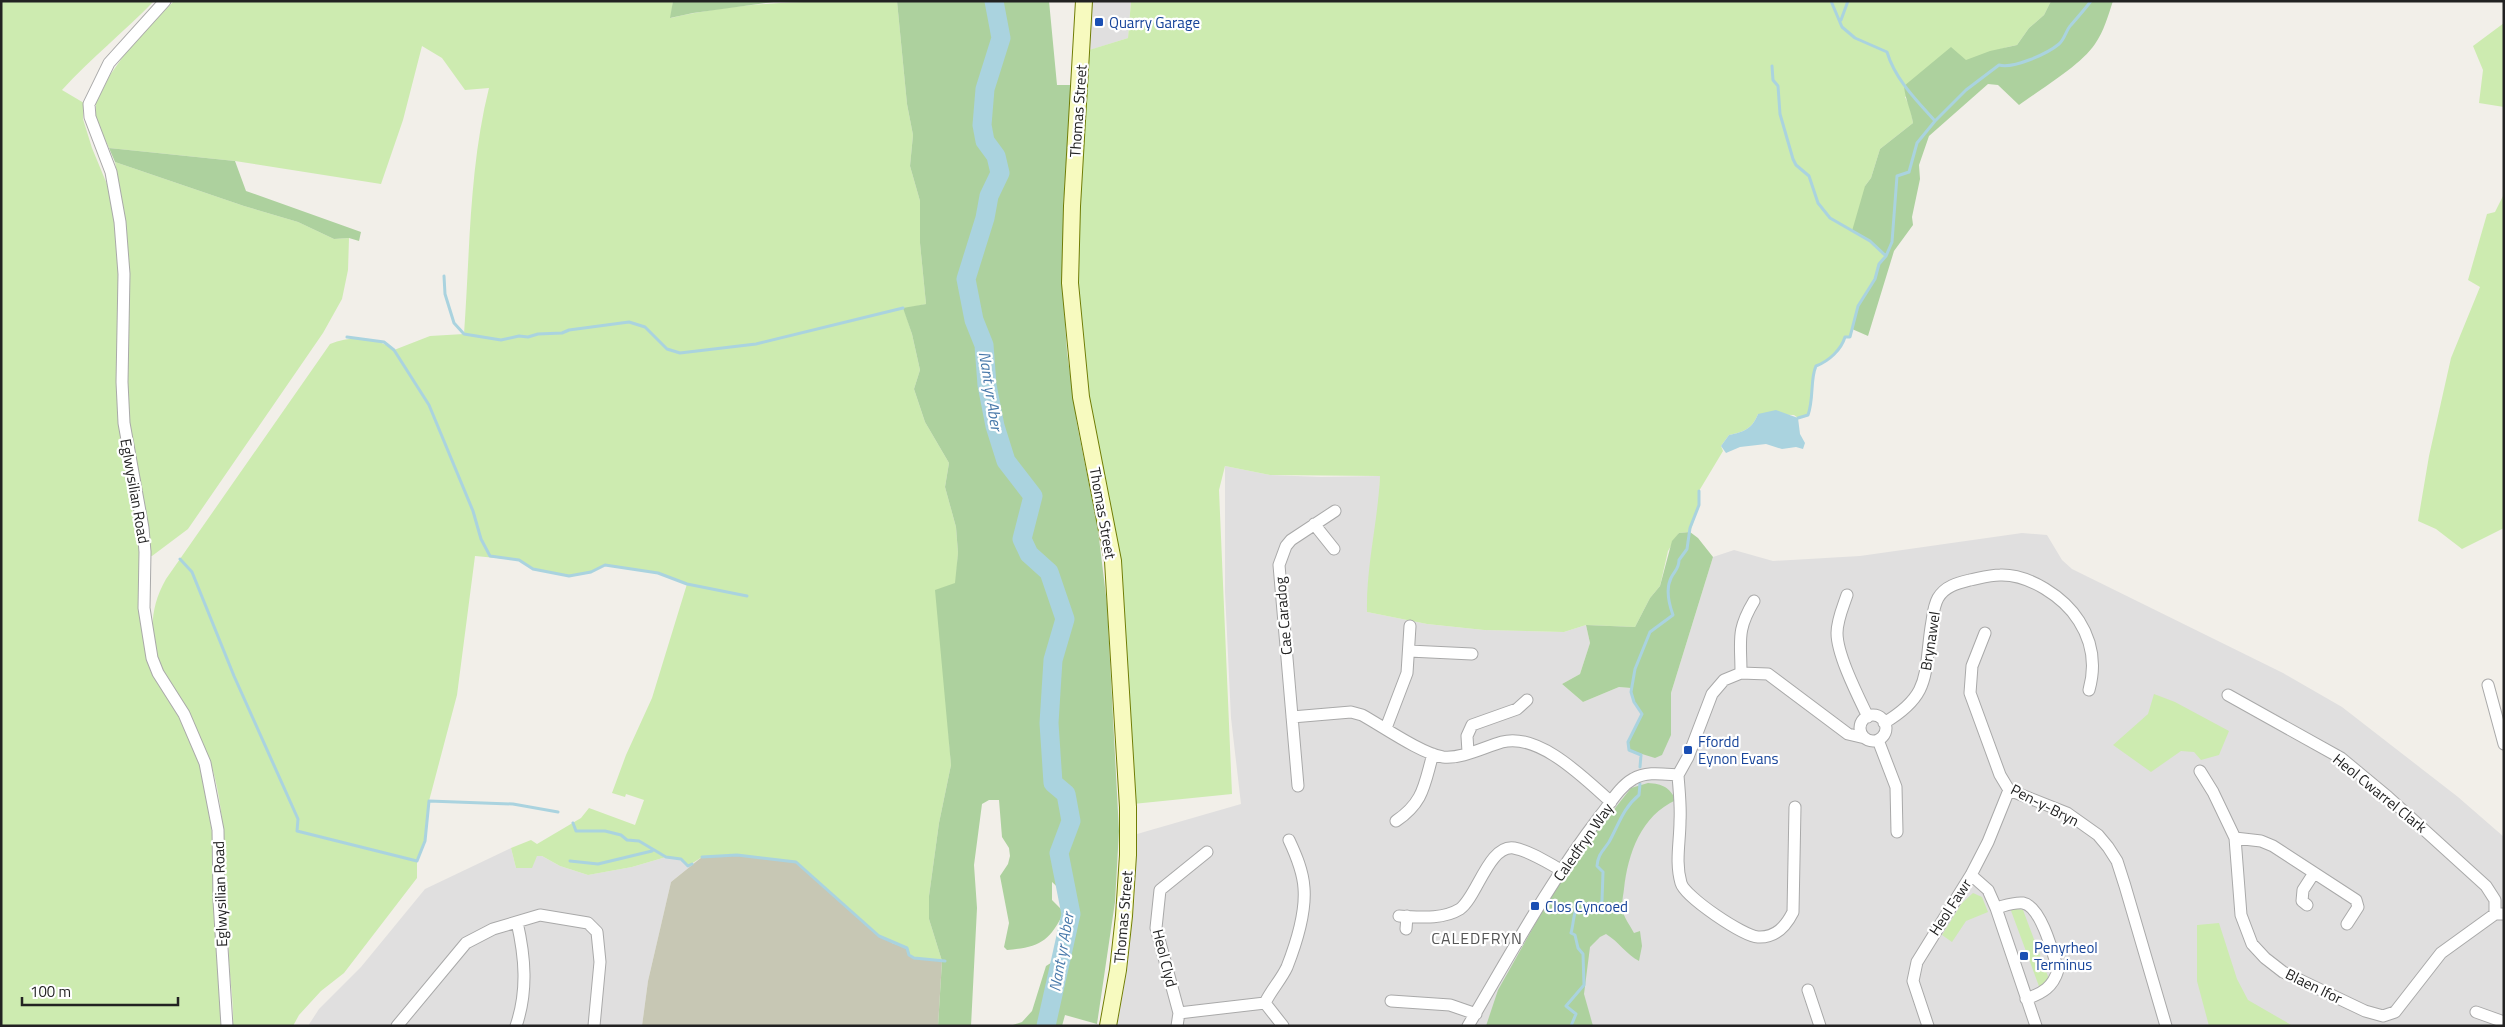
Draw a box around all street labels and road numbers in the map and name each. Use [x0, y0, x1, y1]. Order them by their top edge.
street label: Thomas Street [1063, 63, 1093, 158]
street label: Eglwysilian Road [114, 437, 156, 545]
street label: Thomas Street [1084, 465, 1123, 561]
street label: Cae Caradog [1268, 576, 1298, 656]
street label: Brynawel [1914, 610, 1946, 672]
street label: Heol Cwarrel Clark [2328, 748, 2432, 838]
street label: Pen-y-Bryn [2007, 778, 2083, 832]
street label: Caledfryn Way [1547, 798, 1619, 886]
street label: Eglwysilian Road [207, 841, 233, 947]
street label: Thomas Street [1107, 869, 1139, 964]
street label: Heol Fawr [1923, 874, 1977, 940]
street label: Heol Clyd [1147, 927, 1183, 989]
street label: Blaen Ifor [2282, 962, 2346, 1010]

